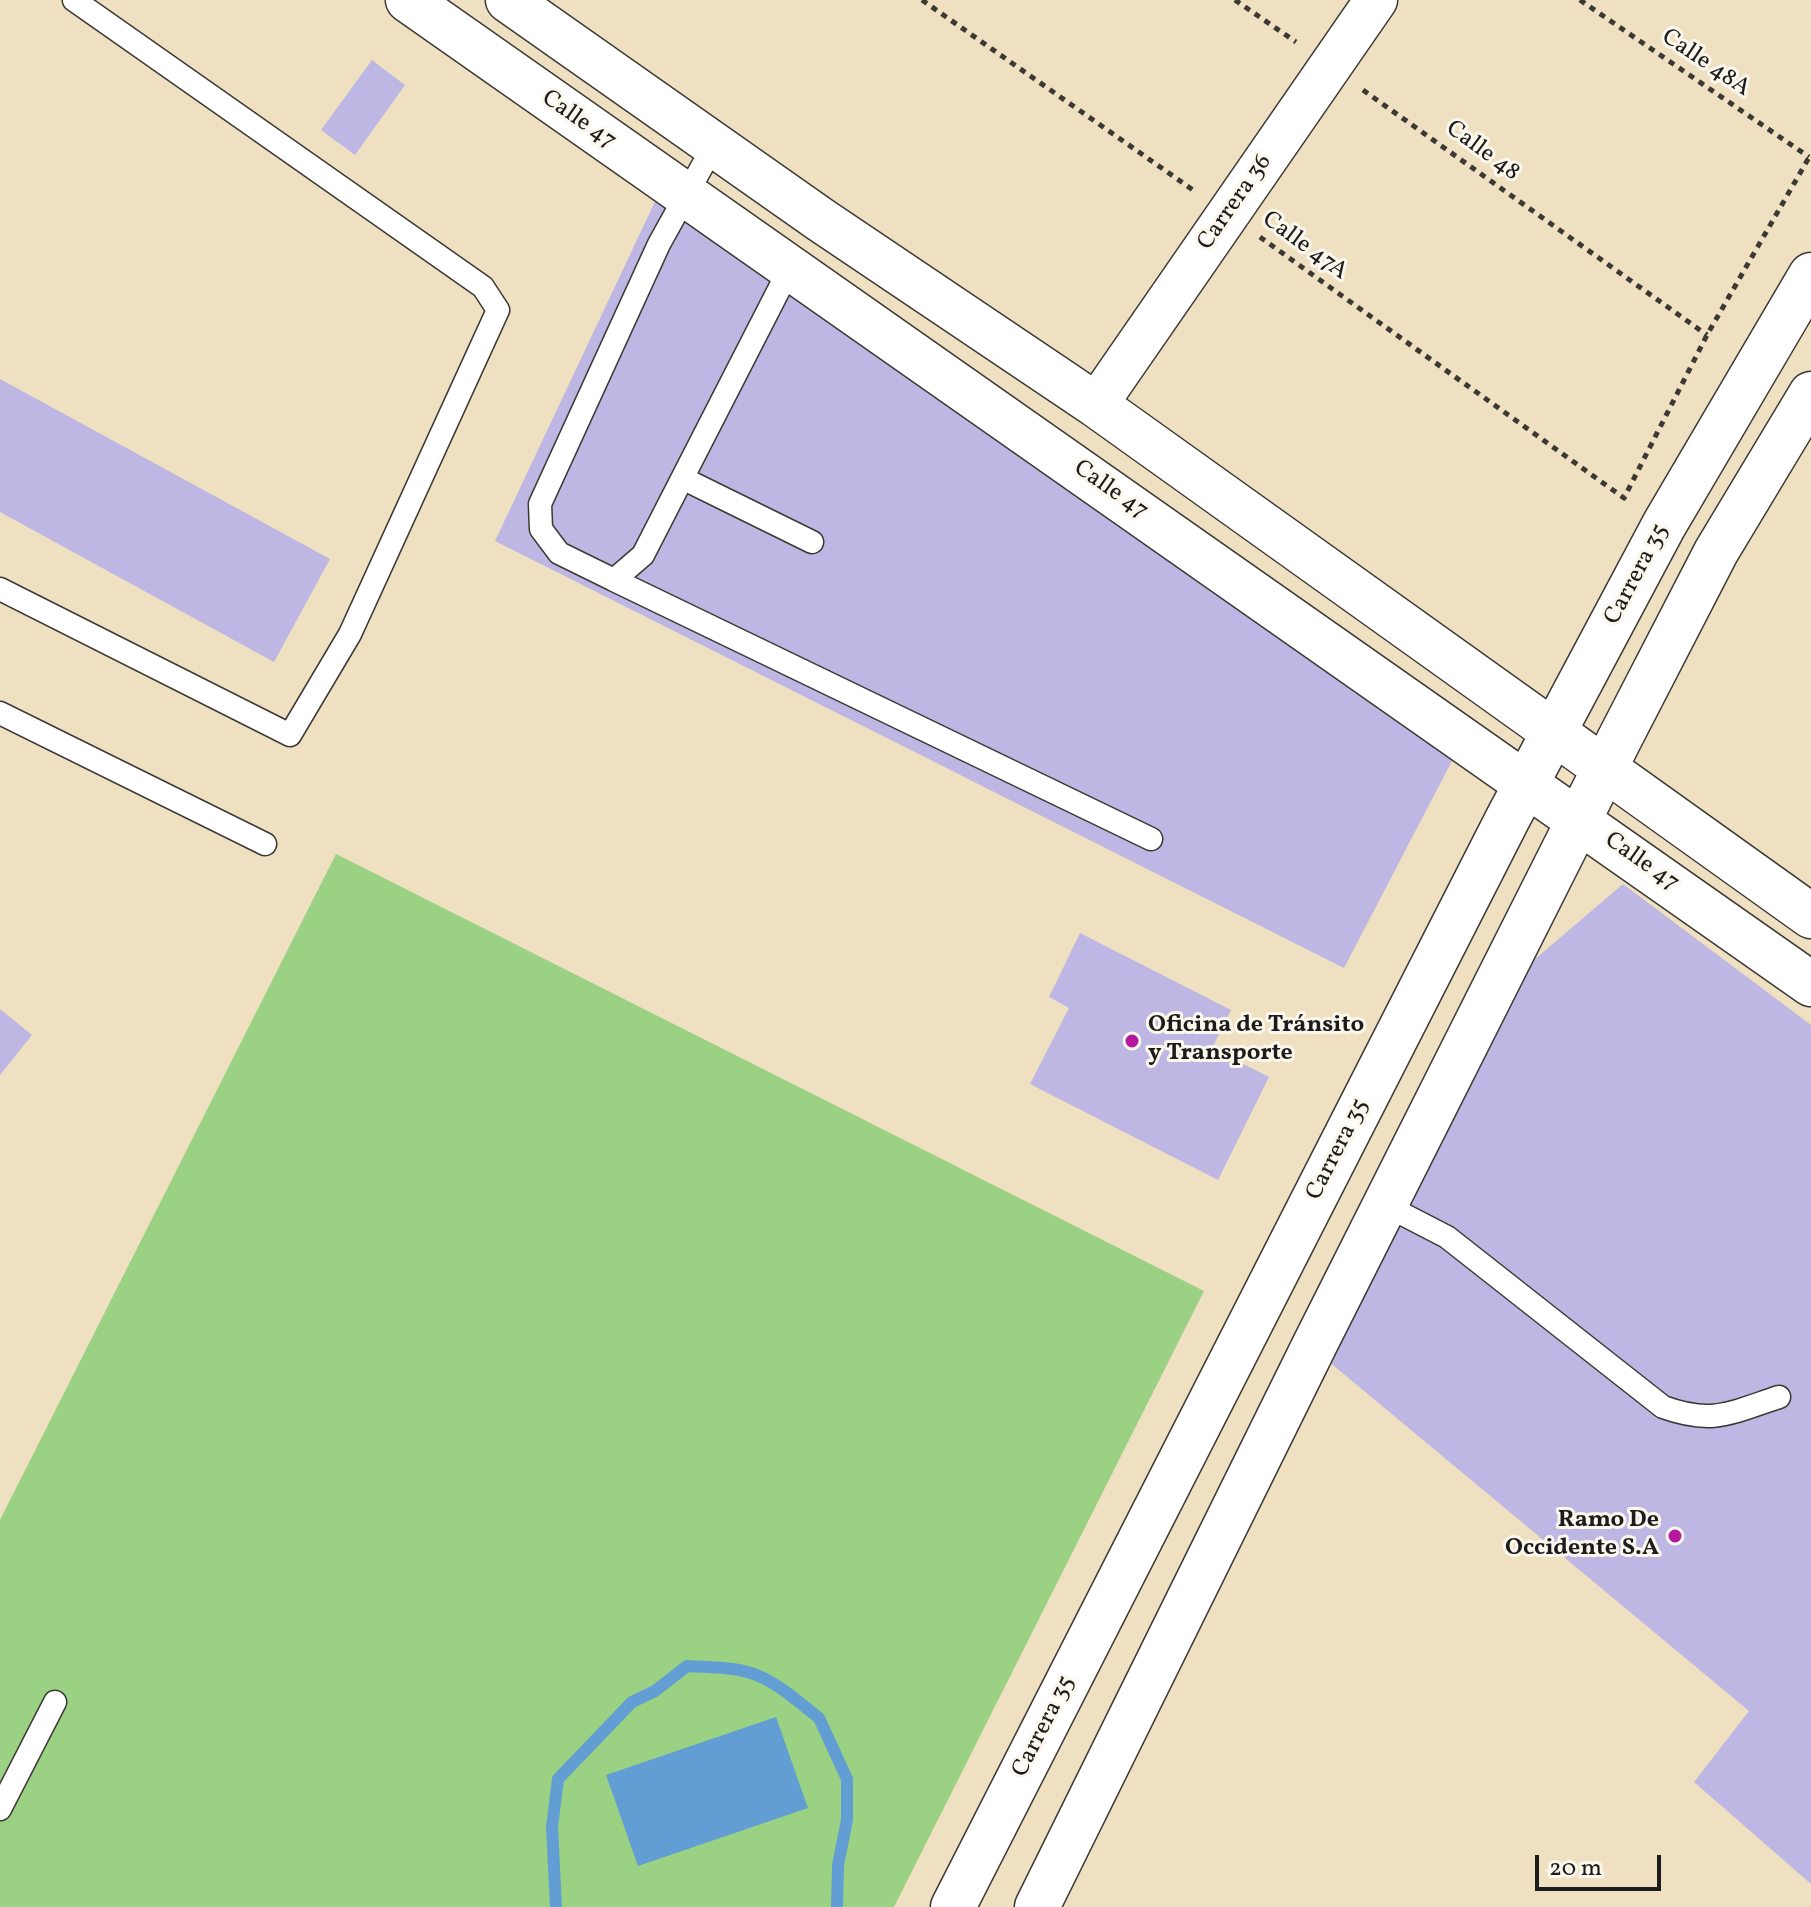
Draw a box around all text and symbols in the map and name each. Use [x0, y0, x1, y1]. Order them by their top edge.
street label: Calle 48A [1655, 24, 1755, 104]
street label: Calle 47 [535, 85, 621, 157]
street label: Calle 48 [1439, 116, 1525, 188]
street label: Carrera 36 [1193, 150, 1279, 256]
street label: Calle 47A [1256, 206, 1352, 288]
street label: Calle 47 [1067, 455, 1153, 527]
street label: Carrera 35 [1600, 520, 1676, 630]
street label: Calle 47 [1598, 827, 1684, 899]
place label: Oficina de Tránsito y Transporte [1148, 1013, 1364, 1069]
marker: Oficina de Tránsito y Transporte [1123, 1032, 1141, 1050]
street label: Carrera 35 [1301, 1095, 1377, 1205]
place label: Ramo De Occidente S.A [1505, 1508, 1659, 1564]
marker: Ramo De Occidente S.A [1666, 1527, 1684, 1545]
street label: Carrera 35 [1007, 1672, 1083, 1782]
scale bar [1539, 1839, 1665, 1889]
text: 20 m [1549, 1852, 1602, 1886]

